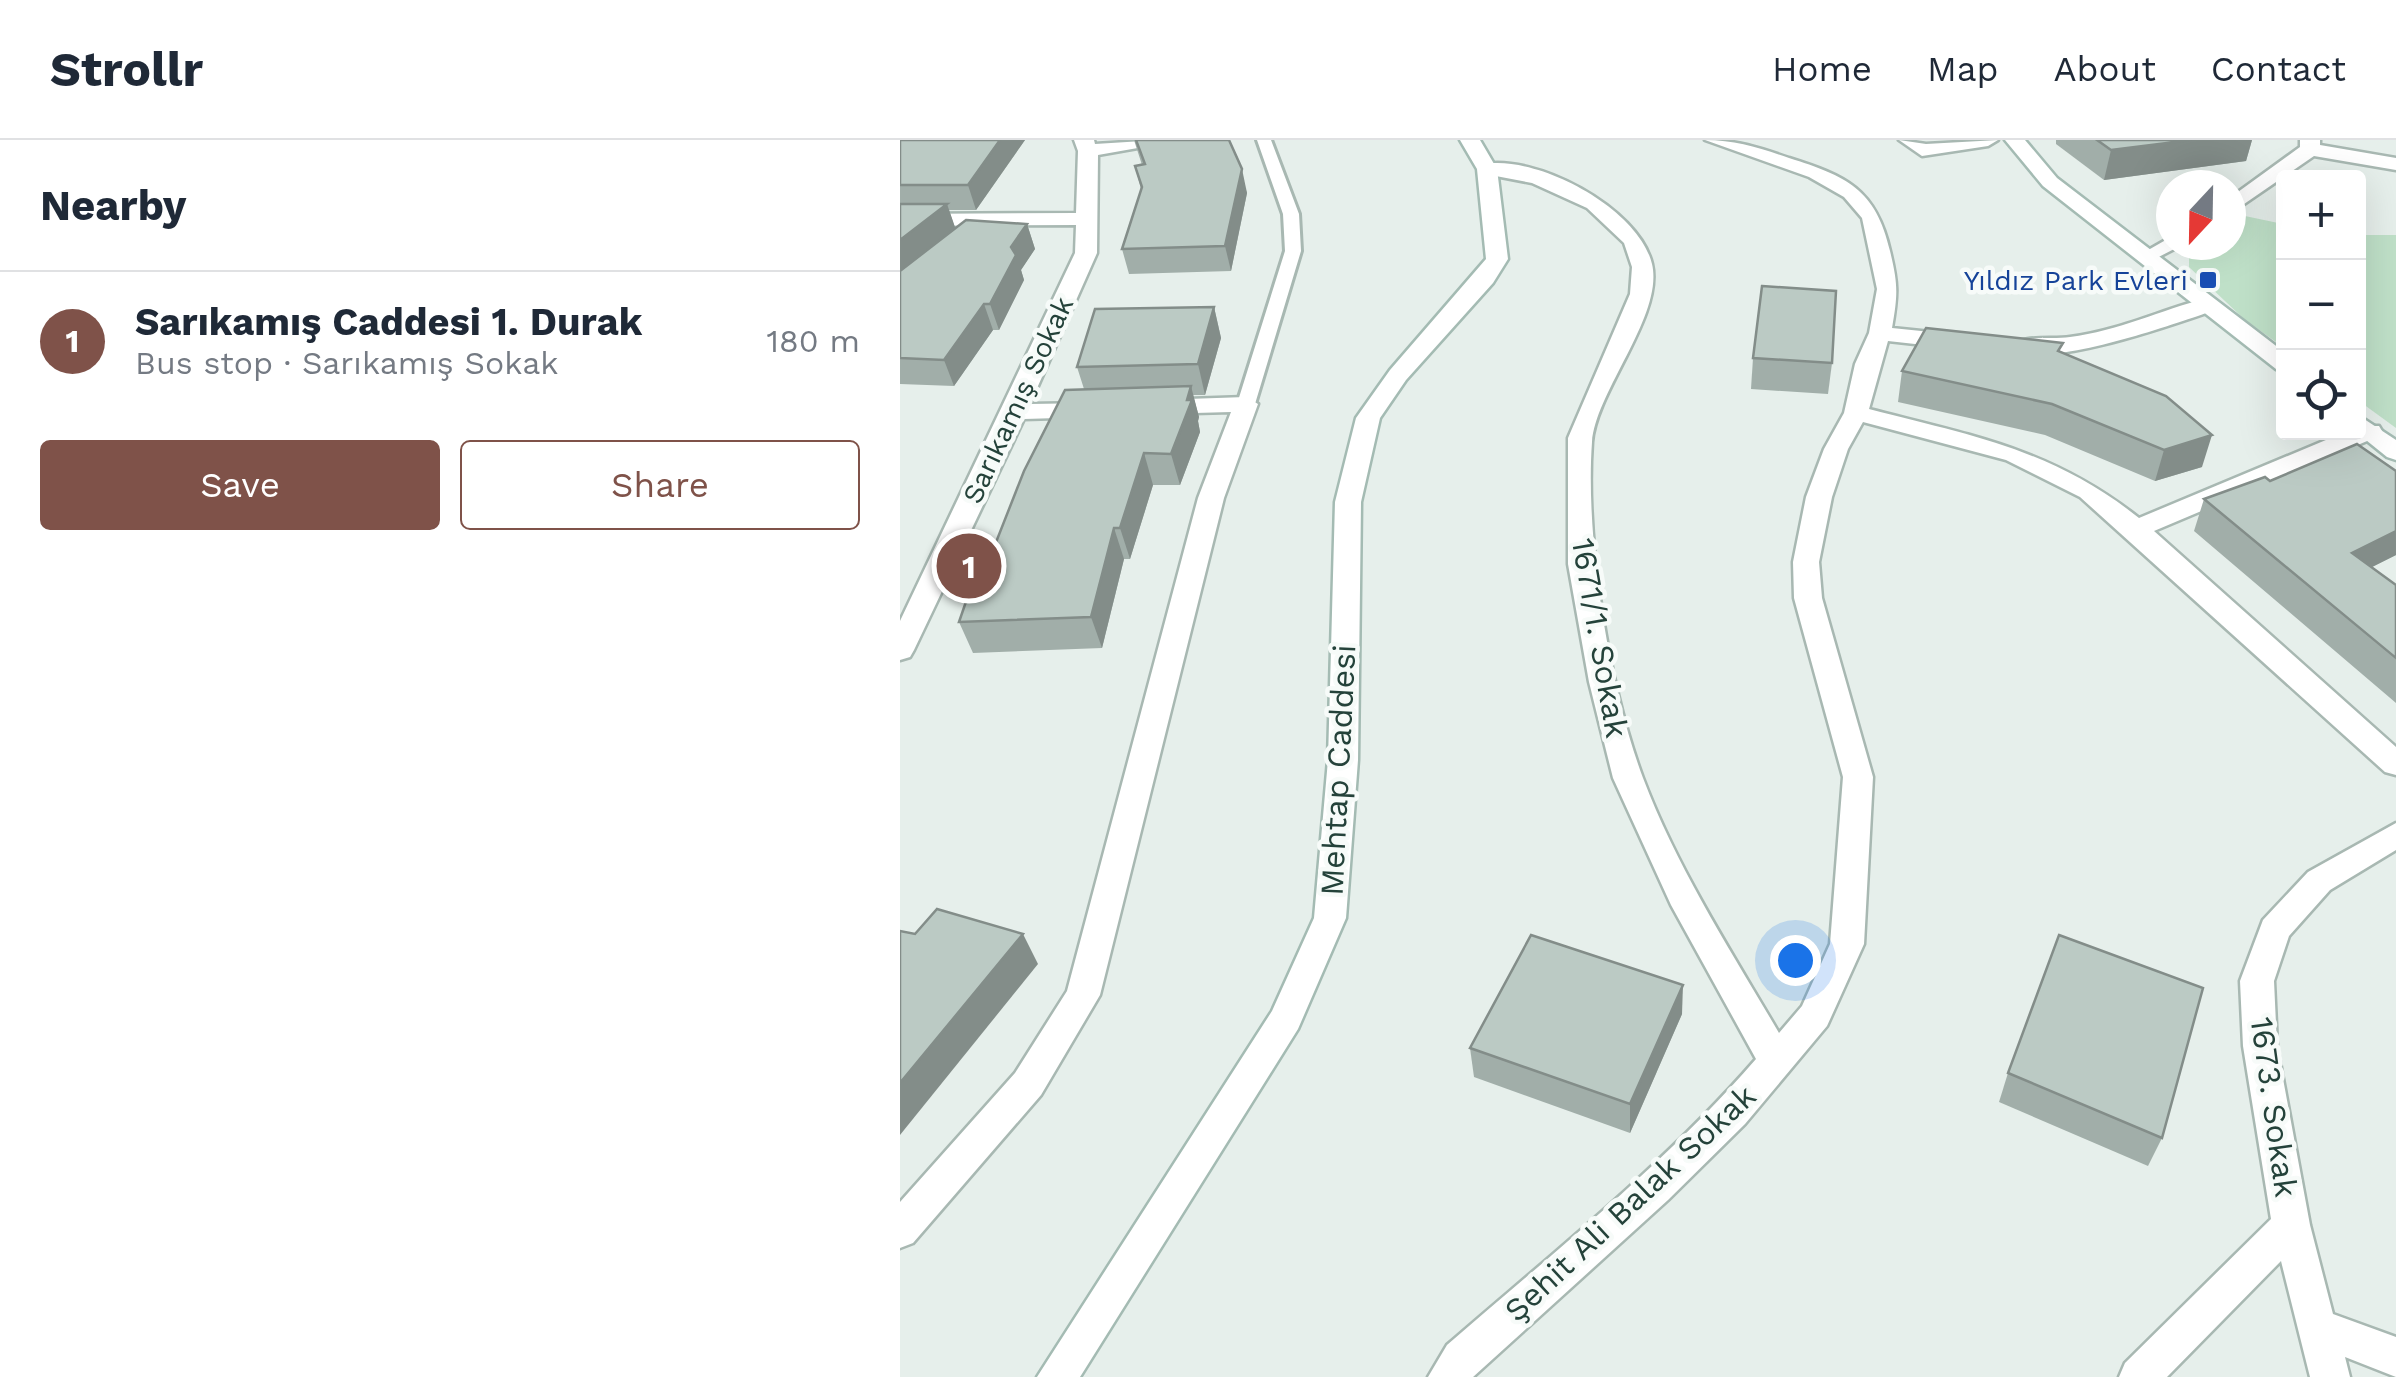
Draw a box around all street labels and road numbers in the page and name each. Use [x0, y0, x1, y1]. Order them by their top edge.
street label: Sarıkamış Sokak [956, 291, 1080, 509]
street label: 1671/1. Sokak [1564, 535, 1636, 741]
street label: Mehtap Caddesi [1312, 643, 1364, 897]
street label: 1673. Sokak [2243, 1015, 2305, 1199]
street label: Şehit Ali Balak Sokak [1496, 1077, 1764, 1329]

